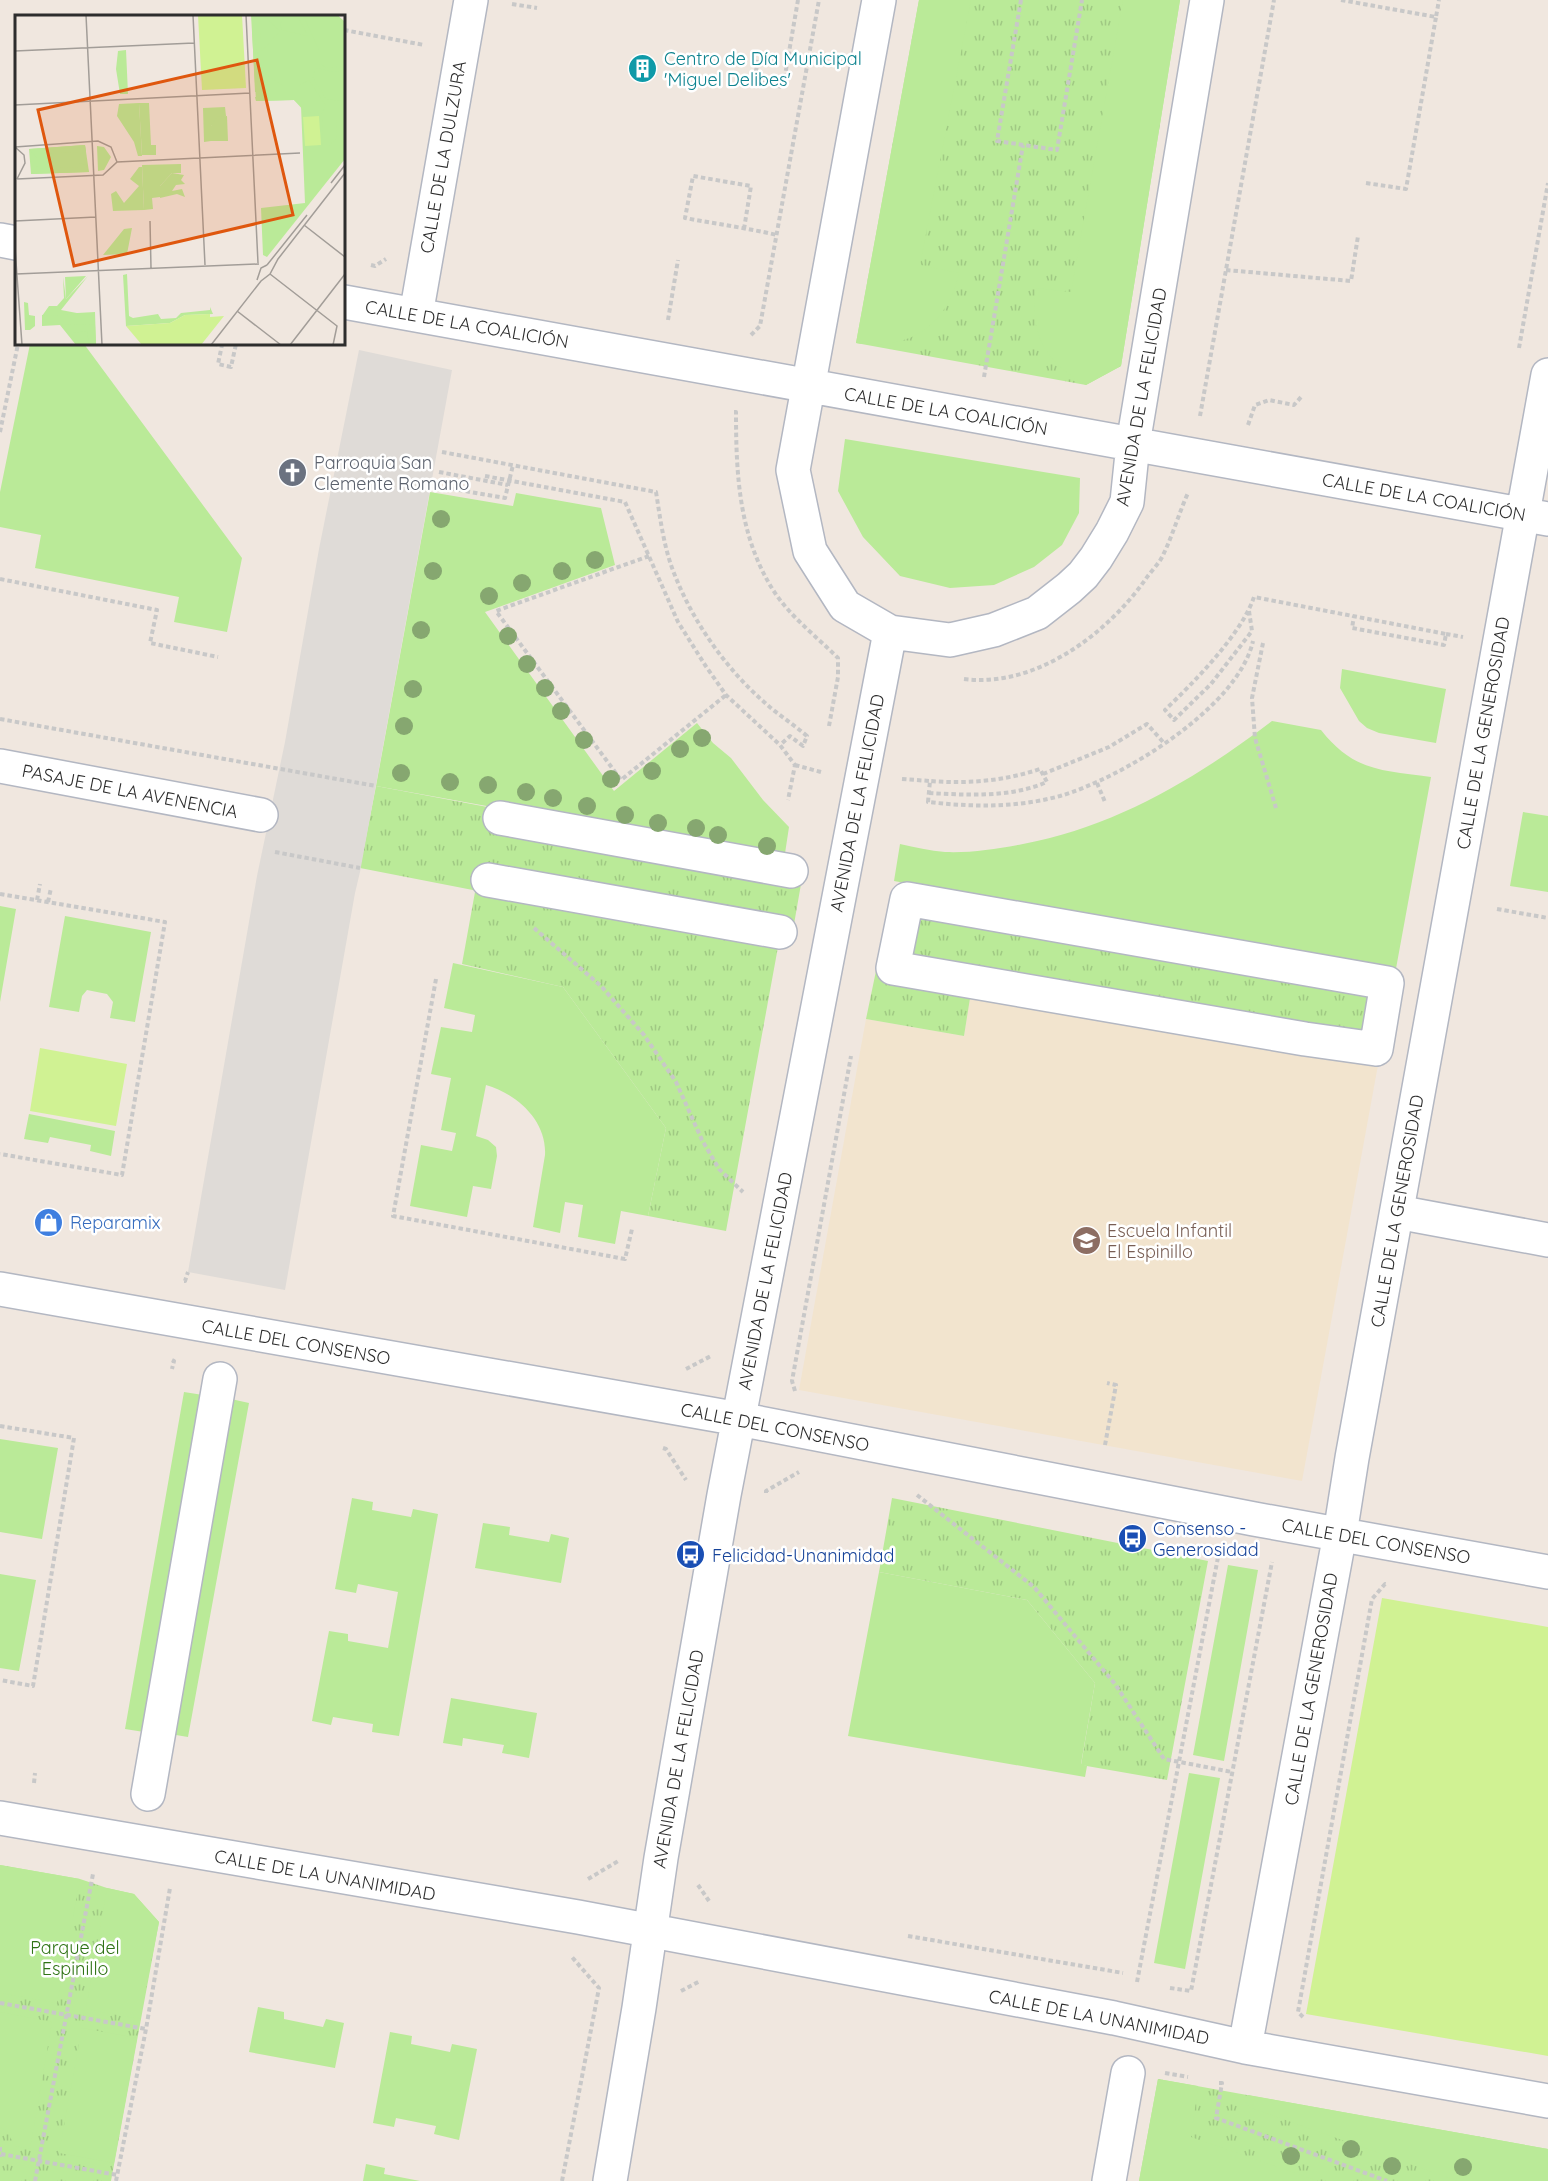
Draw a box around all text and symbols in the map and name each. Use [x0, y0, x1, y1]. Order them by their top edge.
inset map [15, 15, 345, 345]
place label: Centro de Día Municipal 'Miguel Delibes' [664, 47, 862, 91]
building icon: Centro de Día Municipal 'Miguel Delibes' [627, 52, 659, 84]
street label: CALLE DE LA DULZURA [415, 58, 471, 255]
street label: AVENIDA DE LA FELICIDAD [1110, 286, 1172, 508]
street label: CALLE DE LA COALICIÓN [363, 295, 571, 353]
street label: CALLE DE LA COALICIÓN [842, 382, 1050, 440]
place label: Parroquia San Clemente Romano [314, 451, 469, 495]
church icon: Parroquia San Clemente Romano [277, 456, 309, 488]
street label: CALLE DE LA COALICIÓN [1320, 468, 1528, 526]
street label: CALLE DE LA GENEROSIDAD [1451, 615, 1515, 851]
street label: AVENIDA DE LA FELICIDAD [825, 692, 889, 914]
street label: PASAJE DE LA AVENENCIA [20, 759, 240, 823]
street label: CALLE DE LA GENEROSIDAD [1365, 1093, 1429, 1329]
street label: AVENIDA DE LA FELICIDAD [733, 1170, 797, 1392]
shop icon: Reparamix [33, 1206, 65, 1238]
place label: Reparamix [70, 1211, 161, 1234]
place label: Escuela Infantil El Espinillo [1107, 1219, 1232, 1263]
school or university icon: Escuela Infantil El Espinillo [1070, 1224, 1102, 1256]
street label: CALLE DEL CONSENSO [200, 1314, 392, 1370]
street label: CALLE DEL CONSENSO [679, 1397, 871, 1457]
street label: CALLE DEL CONSENSO [1280, 1513, 1472, 1569]
place label: Consenso - Generosidad [1153, 1517, 1259, 1561]
bus stop icon: Consenso - Generosidad [1116, 1522, 1148, 1554]
bus stop icon: Felicidad-Unanimidad [675, 1539, 707, 1571]
place label: Felicidad-Unanimidad [712, 1544, 894, 1567]
street label: CALLE DE LA GENEROSIDAD [1279, 1571, 1343, 1807]
street label: AVENIDA DE LA FELICIDAD [647, 1648, 709, 1870]
street label: CALLE DE LA UNANIMIDAD [213, 1844, 437, 1906]
park label: Parque del Espinillo [30, 1936, 120, 1980]
street label: CALLE DE LA UNANIMIDAD [987, 1984, 1211, 2050]

